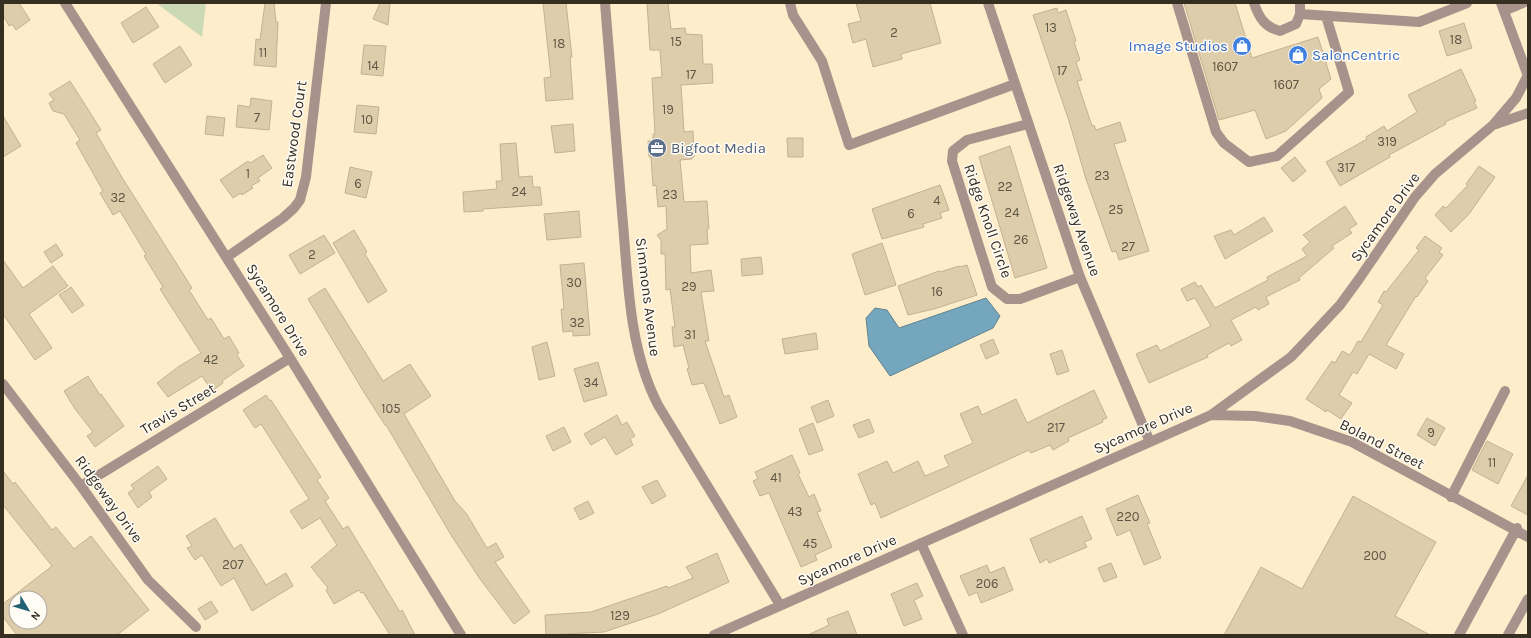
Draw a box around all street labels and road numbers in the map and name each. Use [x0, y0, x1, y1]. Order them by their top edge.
street label: Eastwood Court [278, 79, 310, 188]
street label: Ridgeway Avenue [1049, 161, 1105, 279]
street label: Ridge Knoll Circle [960, 162, 1016, 280]
street label: Sycamore Drive [1347, 169, 1423, 265]
street label: Simmons Avenue [632, 237, 664, 357]
street label: Sycamore Drive [242, 260, 314, 360]
street label: Travis Street [137, 379, 219, 439]
street label: Sycamore Drive [1091, 398, 1195, 458]
street label: Boland Street [1337, 415, 1428, 473]
street label: Ridgeway Drive [71, 452, 147, 546]
street label: Sycamore Drive [795, 530, 899, 590]

